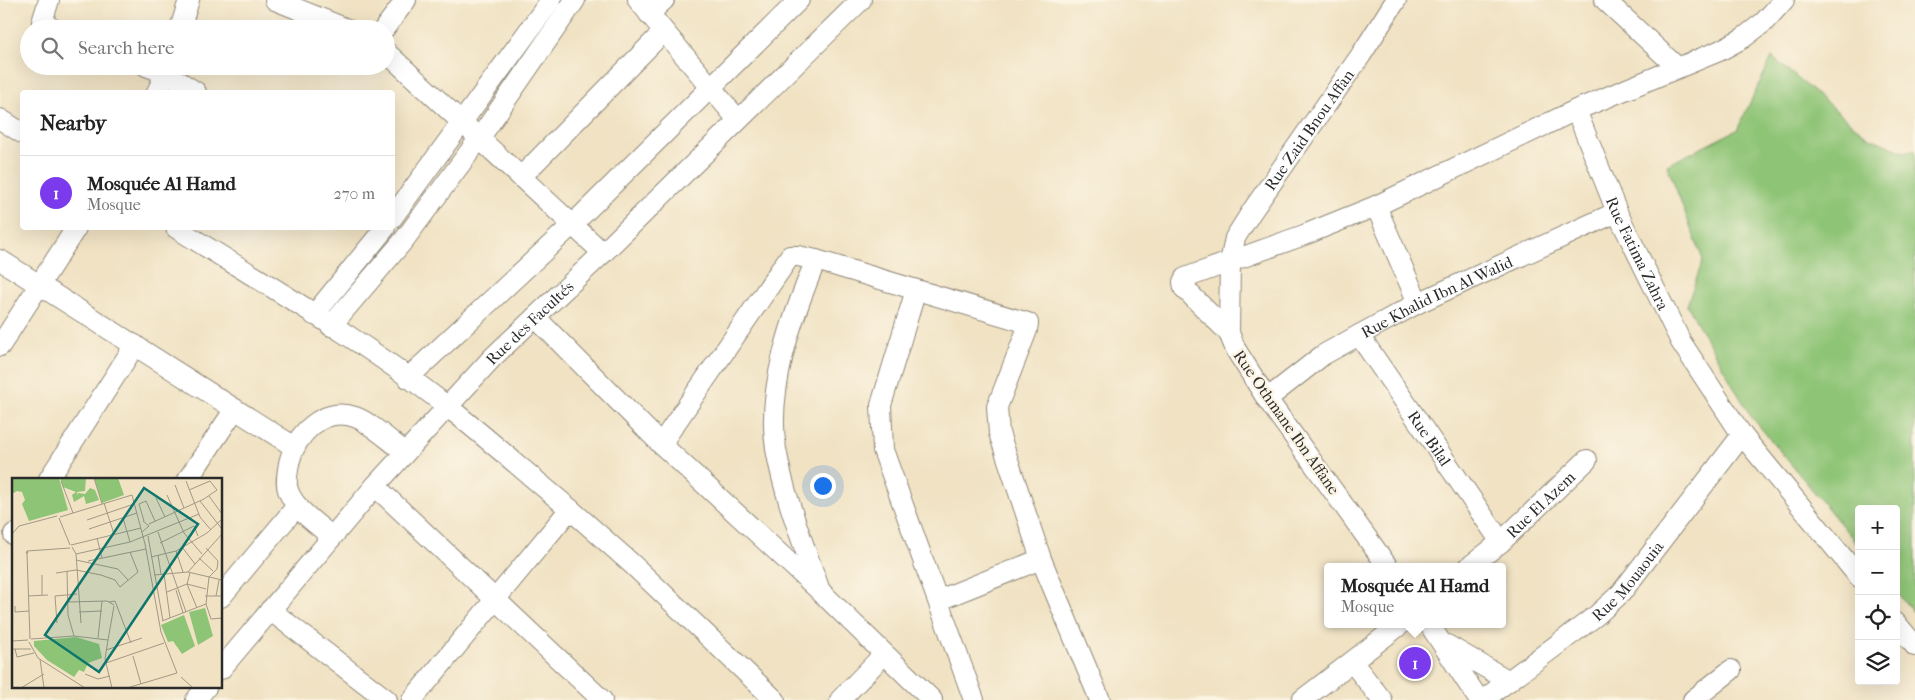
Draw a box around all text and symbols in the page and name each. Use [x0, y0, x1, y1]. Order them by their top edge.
search box [20, 20, 395, 75]
icon: search [38, 34, 66, 62]
text: Search here [78, 37, 174, 59]
street label: Rue Zaid Bnou Affan [1260, 65, 1358, 194]
text: Nearby [40, 111, 106, 135]
text: Mosquée Al Hamd [87, 173, 236, 195]
text: 1 [53, 184, 59, 203]
text: 270 m [334, 184, 375, 203]
street label: Rue Fatima Zahra [1602, 194, 1673, 314]
text: Mosque [87, 195, 141, 214]
street label: Rue Khalid Ibn Al Walid [1358, 252, 1516, 342]
street label: Rue des Facultés [482, 277, 578, 369]
street label: Rue Othmane Ibn Affane [1230, 346, 1344, 498]
street label: Rue Bilal [1404, 407, 1455, 470]
street label: Rue El Azem [1502, 467, 1580, 542]
your location [810, 473, 836, 499]
inset map [12, 478, 222, 688]
map controls [1855, 505, 1900, 685]
button: + [1855, 505, 1900, 550]
street label: Rue Mouaouia [1588, 537, 1668, 625]
button: − [1855, 550, 1900, 595]
popup [1324, 563, 1506, 628]
text: Mosquée Al Hamd [1341, 575, 1489, 597]
button: locate [1855, 595, 1900, 640]
text: Mosque [1341, 597, 1394, 616]
button: layers [1855, 640, 1900, 685]
pin: 1 [1399, 644, 1431, 682]

